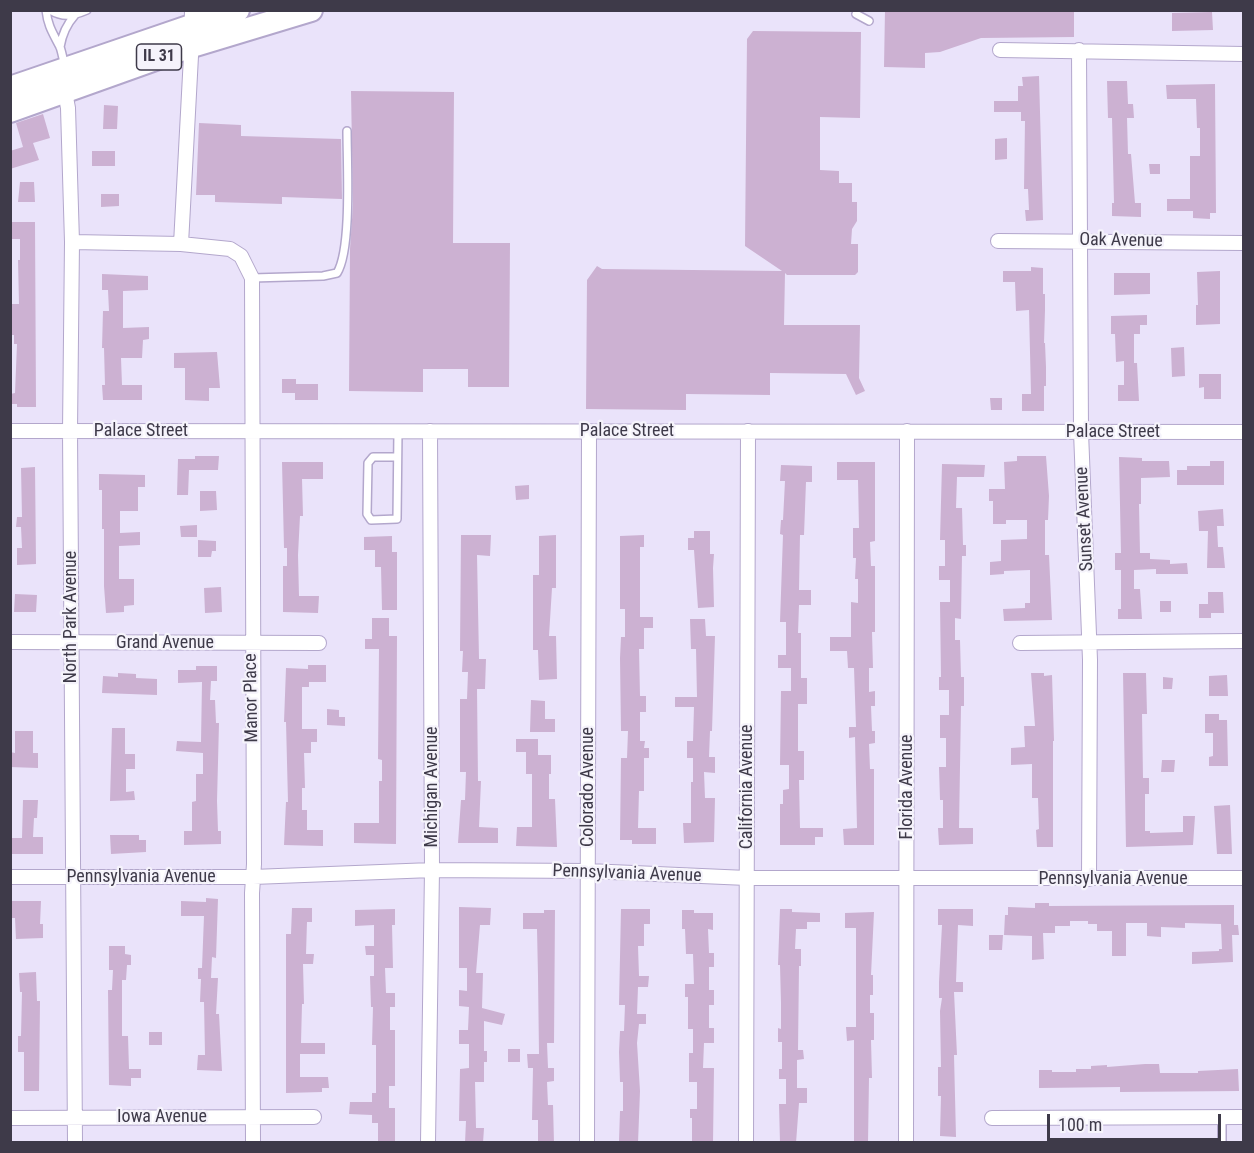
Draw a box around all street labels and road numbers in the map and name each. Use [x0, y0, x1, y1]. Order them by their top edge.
road number: IL 31 [136, 44, 182, 70]
street label: Oak Avenue [1079, 229, 1163, 253]
street label: Palace Street [94, 420, 188, 442]
street label: Palace Street [580, 420, 674, 442]
street label: Palace Street [1066, 421, 1160, 443]
street label: Sunset Avenue [1071, 466, 1099, 572]
street label: North Park Avenue [60, 551, 82, 683]
street label: Grand Avenue [116, 632, 214, 654]
street label: Manor Place [240, 653, 264, 743]
street label: California Avenue [736, 725, 758, 849]
street label: Michigan Avenue [421, 726, 443, 848]
street label: Colorado Avenue [577, 727, 599, 847]
street label: Florida Avenue [896, 735, 918, 839]
street label: Pennsylvania Avenue [552, 861, 702, 887]
street label: Pennsylvania Avenue [66, 866, 216, 888]
street label: Pennsylvania Avenue [1038, 868, 1188, 890]
street label: Iowa Avenue [117, 1106, 207, 1128]

